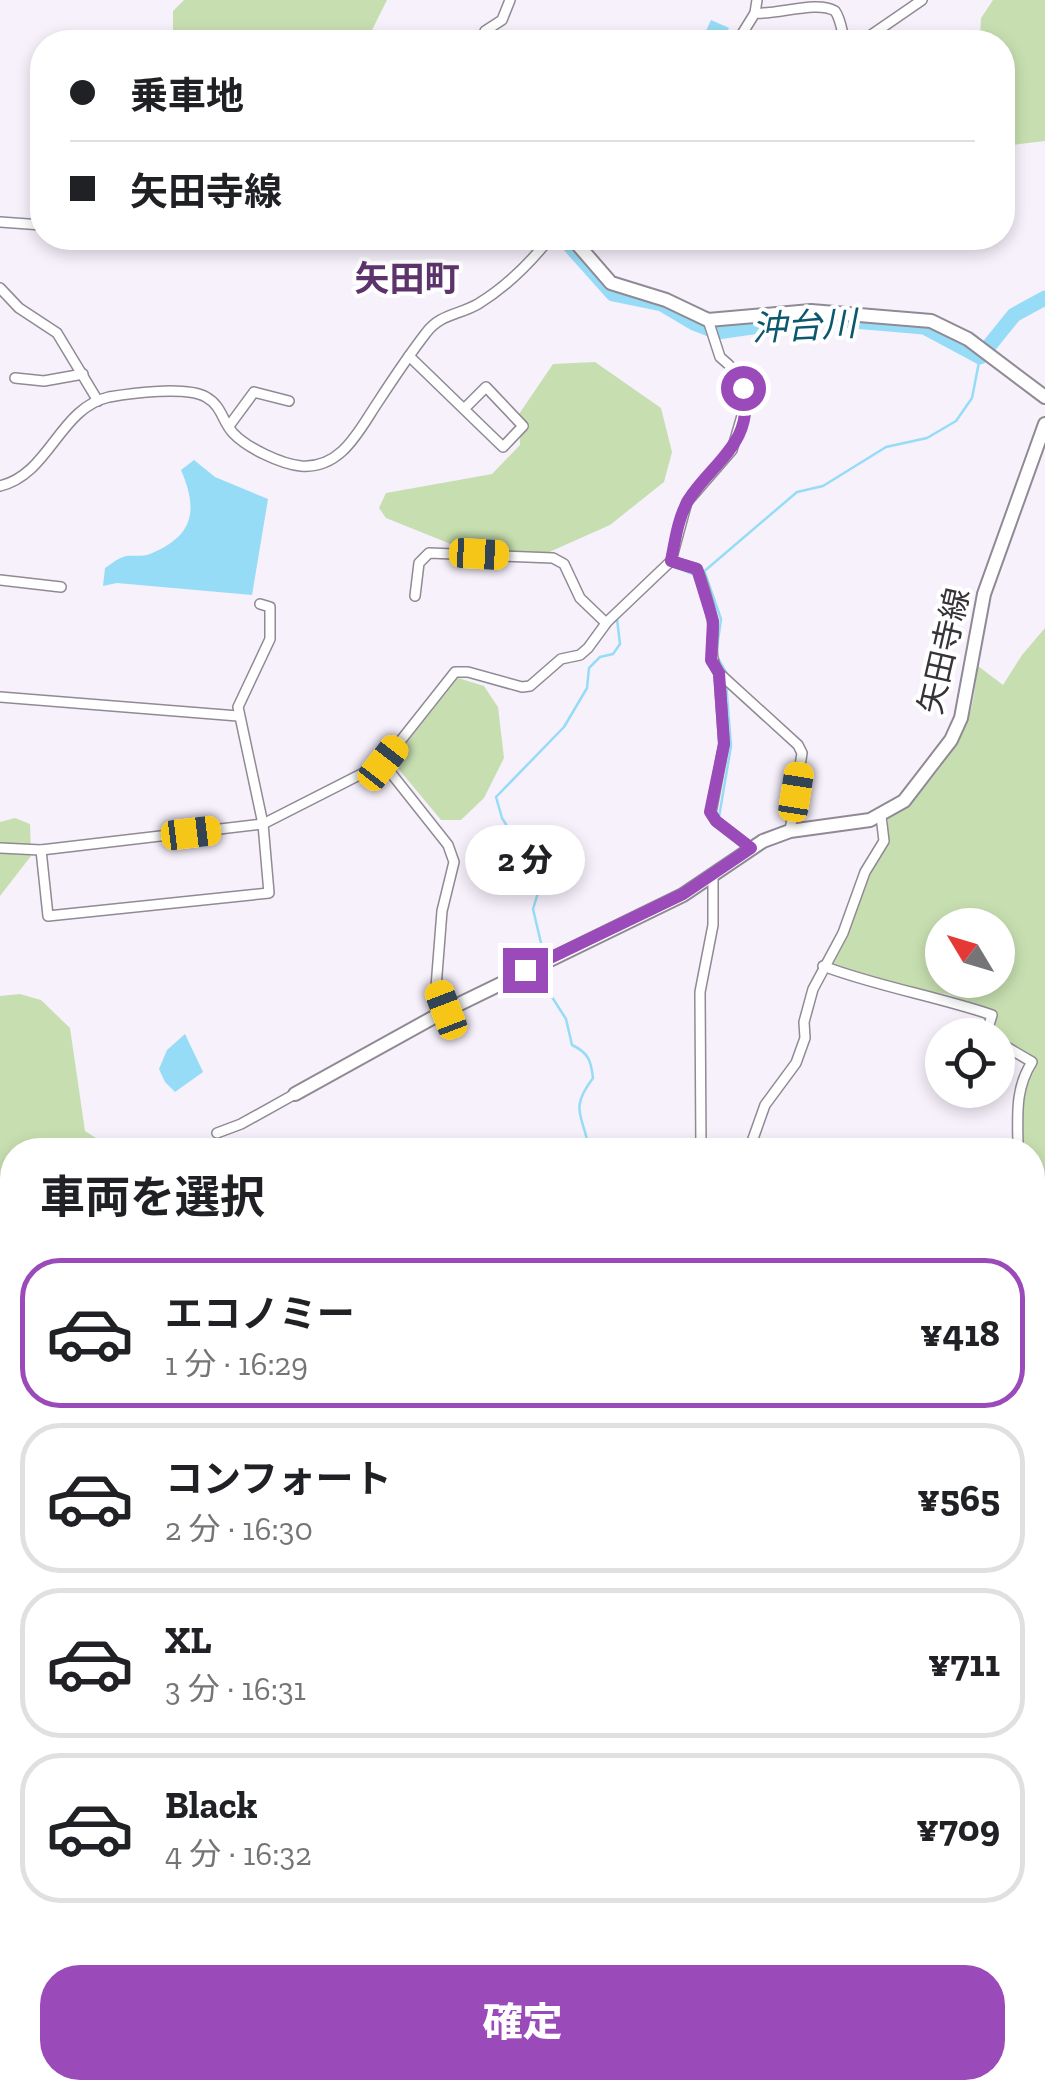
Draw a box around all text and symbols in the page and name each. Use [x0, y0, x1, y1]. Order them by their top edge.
text: 乗車地 [130, 73, 244, 119]
text: 矢田寺線 [130, 169, 282, 215]
district label: 矢田町 [354, 258, 460, 300]
water label: 沖台川 [750, 302, 862, 350]
route start [721, 366, 766, 411]
car [448, 537, 510, 571]
street label: 矢田寺線 [911, 584, 977, 718]
car [353, 730, 413, 796]
car [776, 760, 816, 824]
car [159, 814, 223, 852]
callout: 2 分 [465, 825, 585, 895]
text: 2 分 [497, 841, 553, 879]
north arrow [925, 908, 1015, 998]
map controls [925, 908, 1015, 1108]
route end [503, 948, 548, 993]
car [421, 977, 471, 1043]
button: locate [925, 1018, 1015, 1108]
text: 車両を選択 [40, 1171, 265, 1225]
icon: car [45, 1288, 135, 1378]
text: エコノミー [165, 1291, 355, 1337]
text: ¥418 [920, 1310, 1000, 1356]
text: 1 分 · 16:29 [165, 1345, 308, 1383]
icon: car [45, 1453, 135, 1543]
text: コンフォート [165, 1456, 392, 1502]
text: ¥565 [917, 1475, 1000, 1521]
text: 2 分 · 16:30 [165, 1510, 313, 1548]
text: XL [165, 1617, 212, 1663]
icon: car [45, 1618, 135, 1708]
text: ¥711 [928, 1640, 1000, 1686]
text: 3 分 · 16:31 [165, 1670, 306, 1708]
text: Black [165, 1782, 258, 1828]
icon: car [45, 1783, 135, 1873]
text: ¥709 [916, 1805, 1000, 1851]
text: 4 分 · 16:32 [165, 1835, 312, 1873]
button: 確定 [40, 1965, 1005, 2080]

